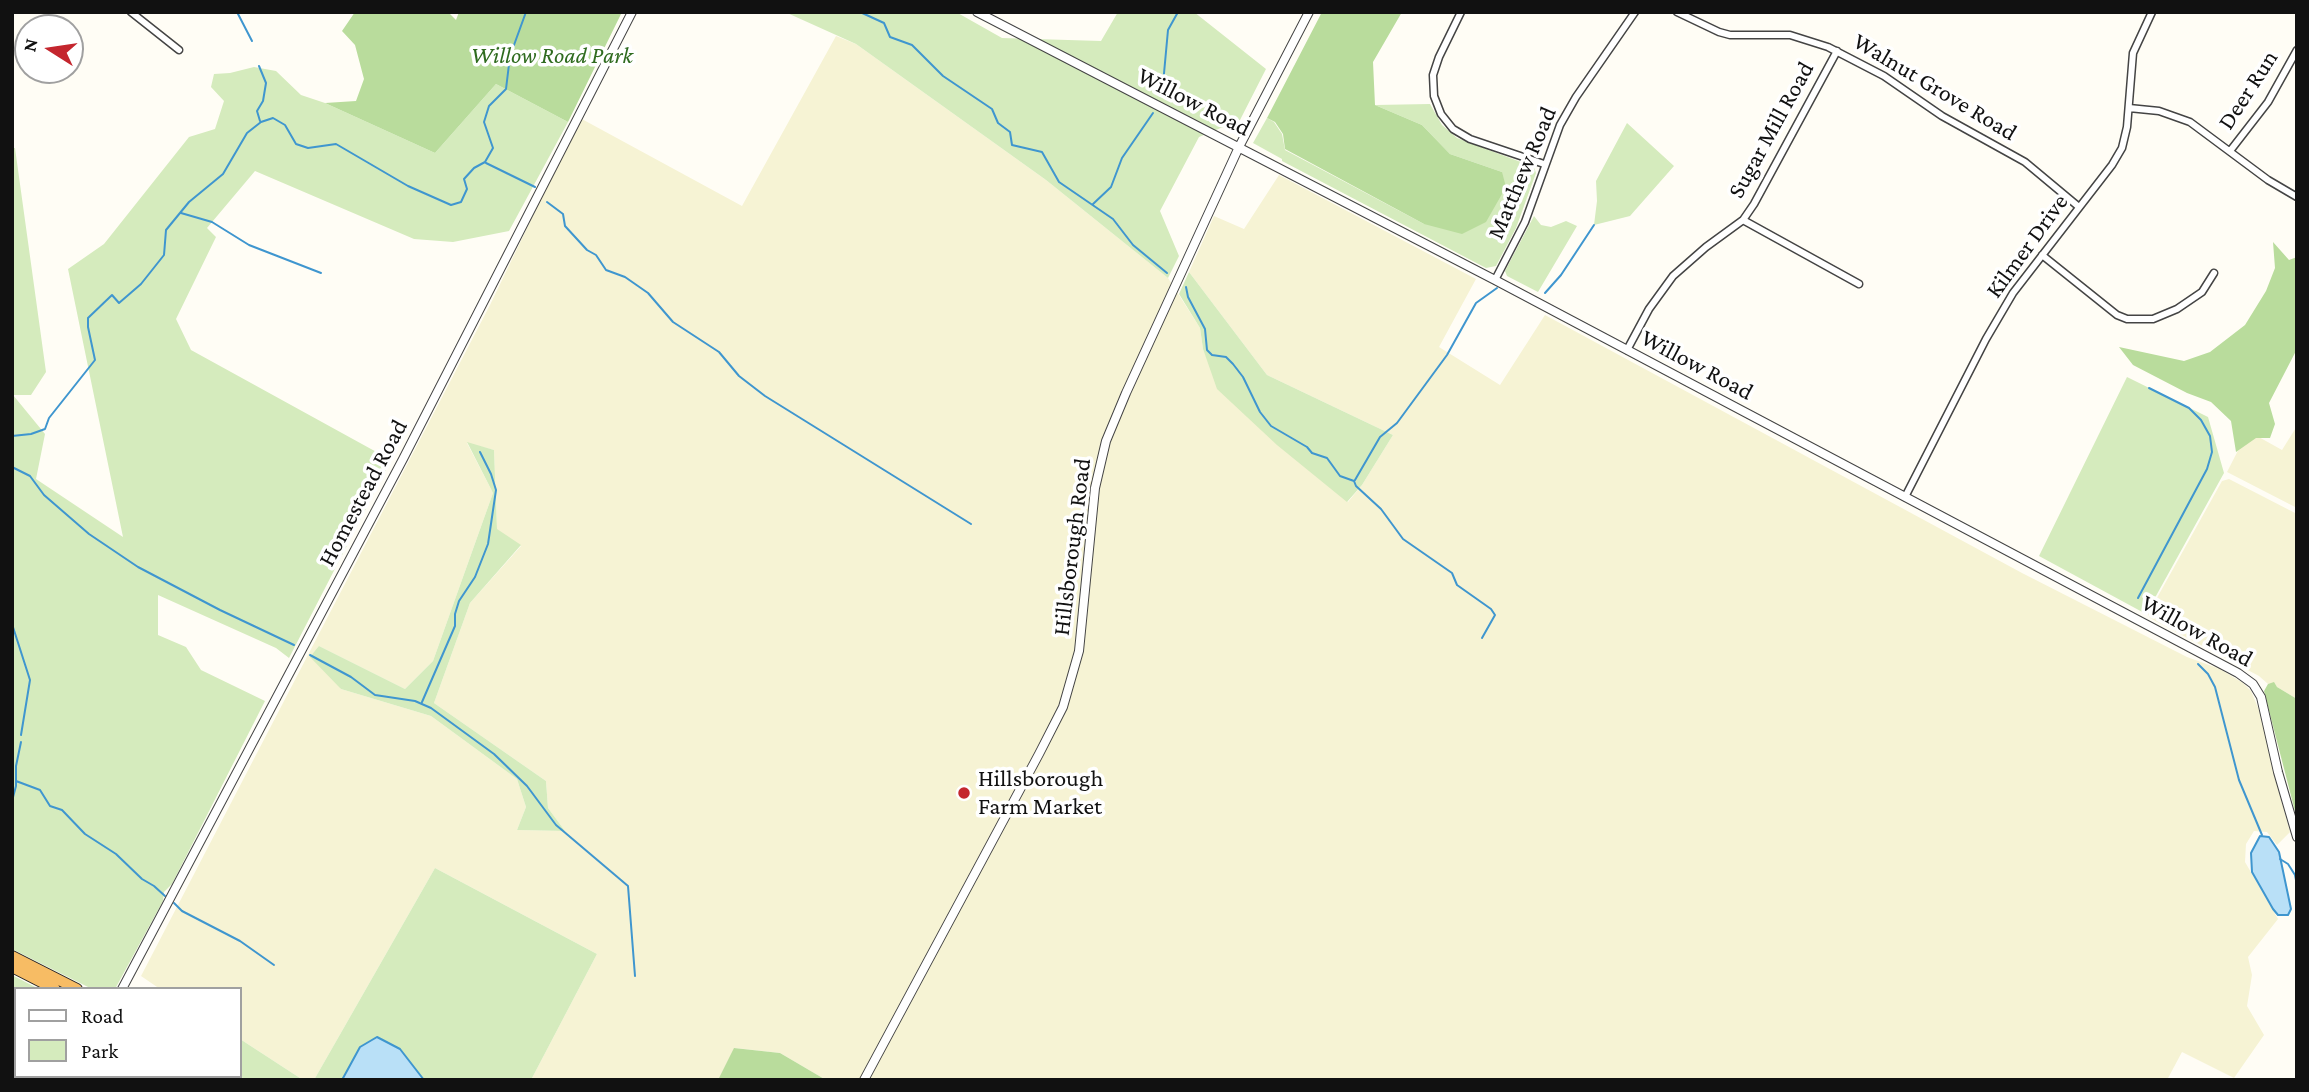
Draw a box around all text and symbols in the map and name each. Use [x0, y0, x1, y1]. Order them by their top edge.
north arrow [14, 14, 84, 84]
street label: Walnut Grove Road [1848, 27, 2022, 147]
text: N [18, 36, 42, 53]
park label: Willow Road Park [471, 42, 633, 70]
street label: Deer Run [2212, 45, 2284, 135]
street label: Sugar Mill Road [1722, 57, 1820, 203]
street label: Willow Road [1133, 61, 1255, 143]
street label: Matthew Road [1481, 102, 1563, 244]
street label: Kilmer Drive [1980, 188, 2074, 304]
street label: Willow Road [1636, 323, 1758, 407]
street label: Homestead Road [312, 415, 414, 571]
street label: Hillsborough Road [1047, 457, 1097, 637]
street label: Willow Road [2136, 589, 2258, 673]
place label: Hillsborough Farm Market [978, 765, 1103, 821]
marker: Hillsborough Farm Market [956, 785, 972, 801]
legend [14, 987, 242, 1078]
text: Road [81, 1004, 124, 1028]
text: Park [81, 1039, 118, 1063]

